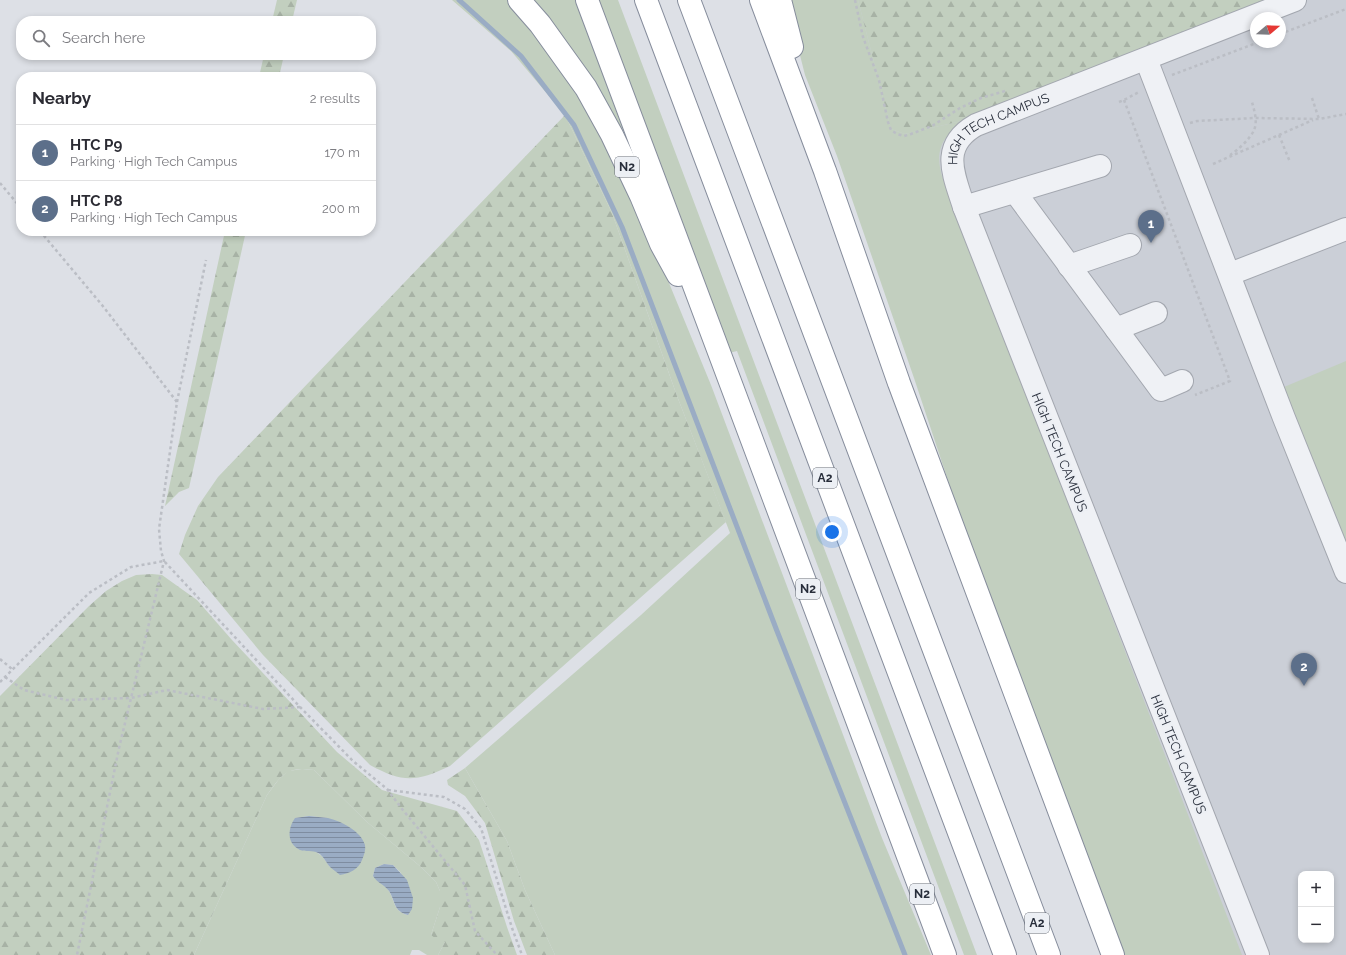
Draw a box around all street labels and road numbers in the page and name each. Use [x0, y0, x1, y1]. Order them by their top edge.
street label: HIGH TECH CAMPUS [945, 90, 1051, 165]
road number: N2 [615, 157, 639, 177]
street label: HIGH TECH CAMPUS [1029, 391, 1090, 514]
road number: A2 [813, 468, 837, 488]
road number: N2 [796, 579, 820, 599]
street label: HIGH TECH CAMPUS [1148, 693, 1209, 816]
road number: N2 [910, 884, 934, 904]
road number: A2 [1025, 913, 1049, 933]

